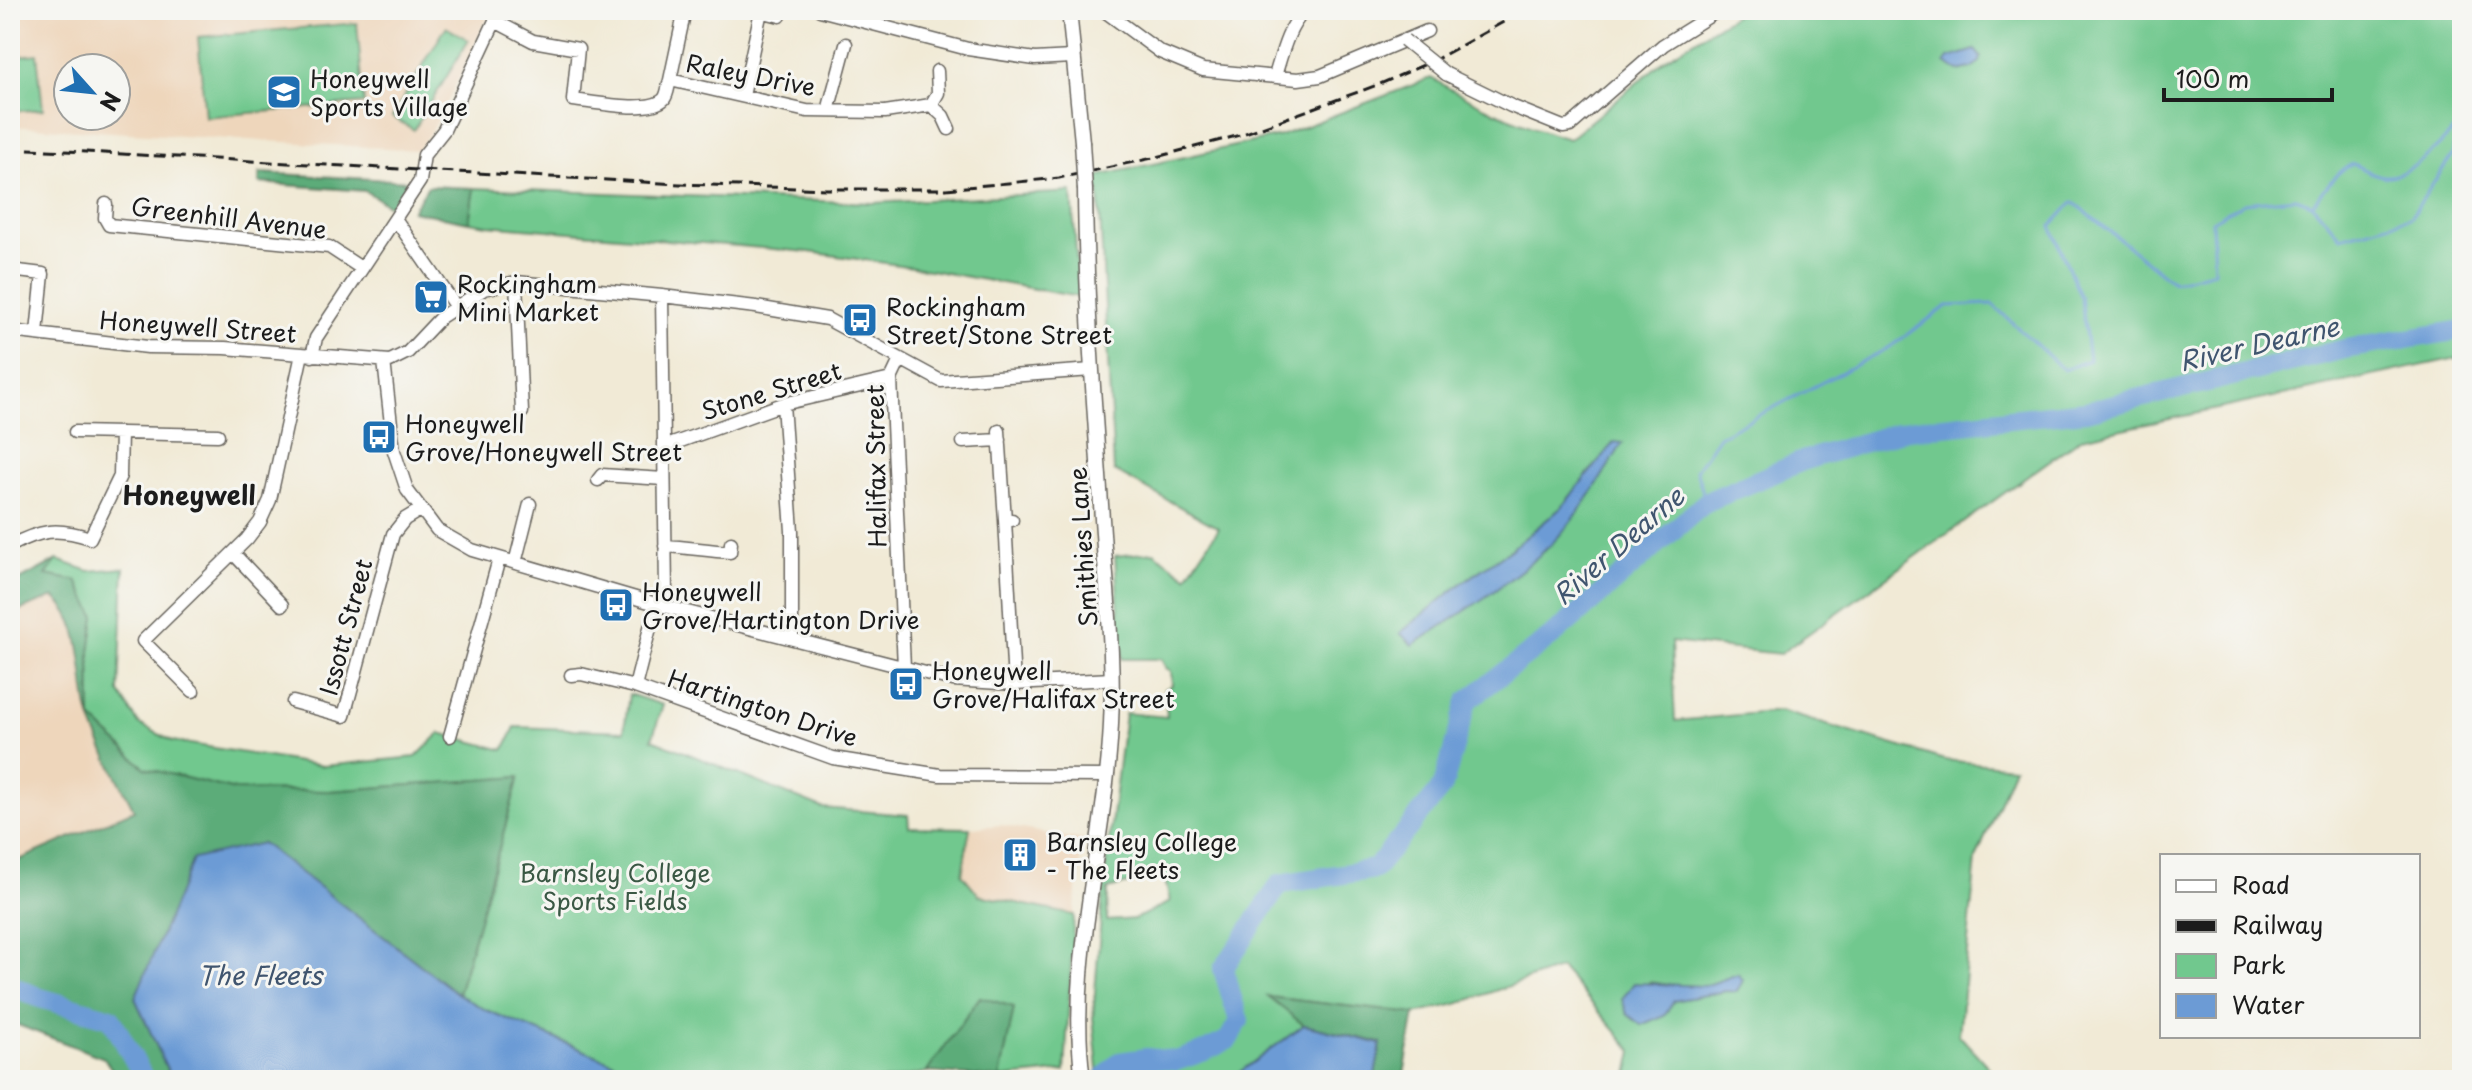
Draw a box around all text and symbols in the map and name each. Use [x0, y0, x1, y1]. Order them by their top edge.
street label: Raley Drive [683, 44, 819, 104]
north arrow [52, 52, 132, 132]
scale bar [2164, 52, 2332, 102]
place label: Honeywell Sports Village [310, 60, 468, 124]
text: 100 m [2176, 60, 2249, 96]
school or university icon: Honeywell Sports Village [265, 73, 303, 111]
text: N [92, 87, 130, 117]
street label: Greenhill Avenue [129, 187, 329, 247]
place label: Rockingham Mini Market [457, 265, 599, 329]
supermarket icon: Rockingham Mini Market [412, 278, 450, 316]
place label: Rockingham Street/Stone Street [886, 288, 1112, 352]
street label: Honeywell Street [98, 301, 298, 351]
bus stop icon: Rockingham Street/Stone Street [841, 301, 879, 339]
water label: River Dearne [2175, 305, 2344, 380]
street label: Stone Street [697, 352, 846, 428]
street label: Halifax Street [856, 384, 894, 548]
place label: Honeywell Grove/Honeywell Street [405, 405, 682, 469]
bus stop icon: Honeywell Grove/Honeywell Street [360, 418, 398, 456]
street label: Smithies Lane [1058, 466, 1106, 628]
district label: Honeywell [122, 475, 256, 514]
water label: River Dearne [1544, 476, 1693, 613]
street label: Issott Street [309, 555, 381, 699]
place label: Honeywell Grove/Hartington Drive [642, 573, 919, 637]
bus stop icon: Honeywell Grove/Hartington Drive [597, 586, 635, 624]
place label: Honeywell Grove/Halifax Street [932, 652, 1175, 716]
street label: Hartington Drive [663, 659, 863, 755]
bus stop icon: Honeywell Grove/Halifax Street [887, 665, 925, 703]
place label: Barnsley College - The Fleets [1046, 823, 1237, 887]
building icon: Barnsley College - The Fleets [1001, 836, 1039, 874]
park label: Barnsley College Sports Fields [520, 854, 711, 918]
legend [2160, 854, 2420, 1038]
text: Road [2232, 866, 2290, 902]
text: Railway [2232, 906, 2323, 942]
text: Park [2232, 946, 2286, 982]
water label: The Fleets [198, 955, 325, 994]
text: Water [2232, 986, 2305, 1022]

